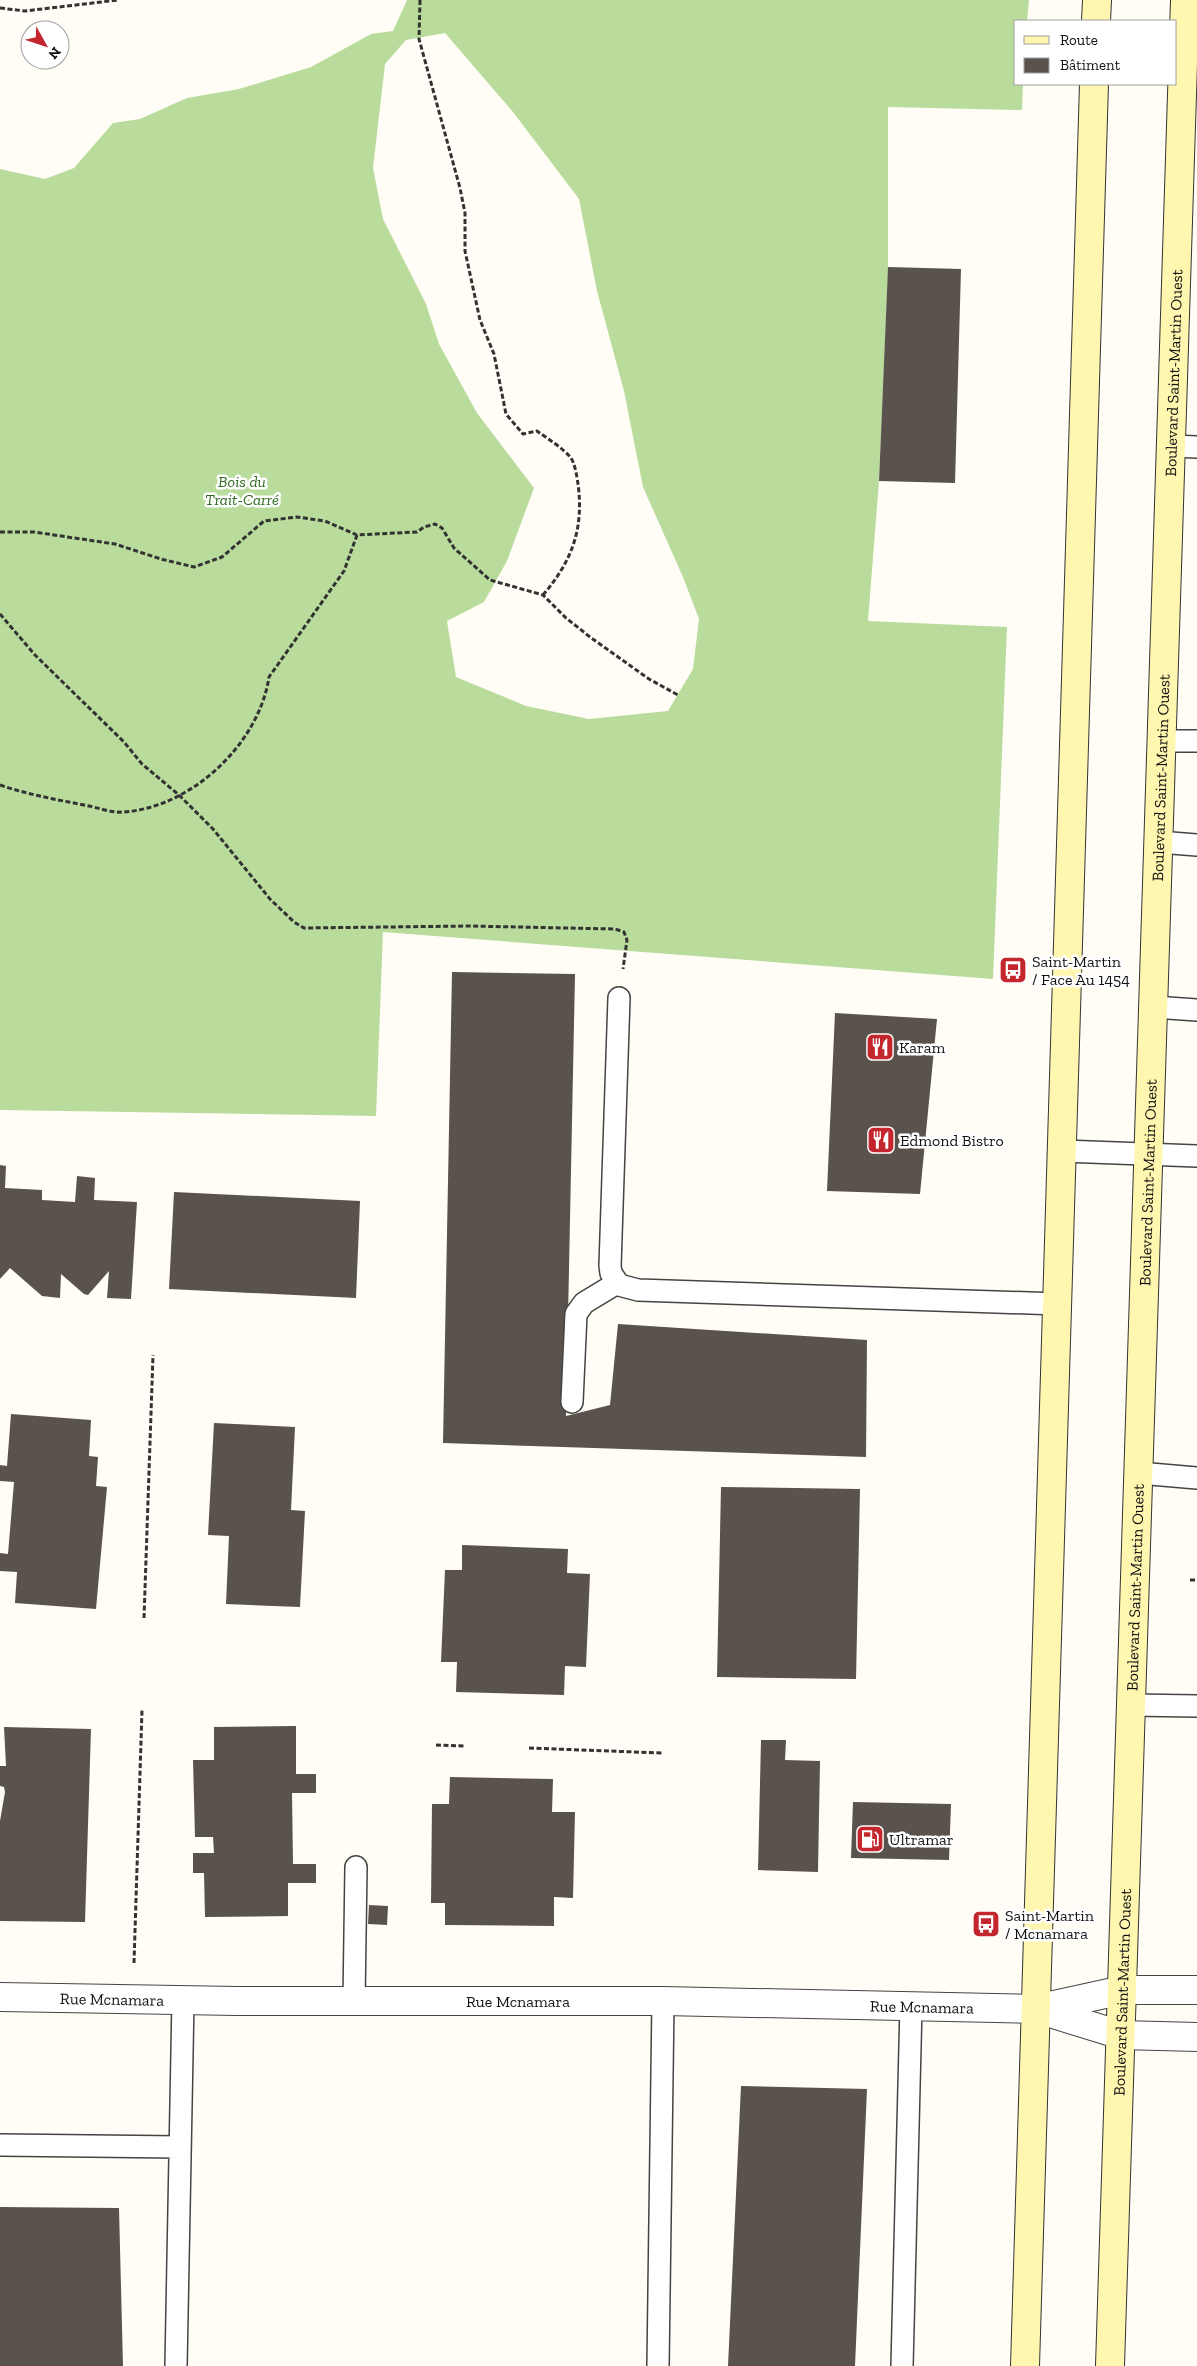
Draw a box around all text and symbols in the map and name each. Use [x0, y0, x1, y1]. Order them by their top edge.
north arrow [20, 20, 70, 70]
legend [1014, 20, 1177, 85]
text: Route [1060, 31, 1098, 49]
text: N [44, 43, 65, 63]
text: Bâtiment [1060, 56, 1121, 74]
street label: Boulevard Saint-Martin Ouest [1160, 269, 1186, 477]
park label: Bois du Trait-Carré [205, 472, 279, 509]
street label: Boulevard Saint-Martin Ouest [1148, 674, 1173, 882]
place label: Saint-Martin / Face Au 1454 [1032, 952, 1130, 989]
bus stop icon: Saint-Martin / Face Au 1454 [998, 955, 1028, 985]
restaurant icon: Karam [865, 1032, 895, 1062]
place label: Karam [899, 1038, 945, 1057]
street label: Boulevard Saint-Martin Ouest [1135, 1079, 1160, 1286]
restaurant icon: Edmond Bistro [866, 1125, 896, 1155]
place label: Edmond Bistro [900, 1131, 1004, 1150]
street label: Boulevard Saint-Martin Ouest [1122, 1483, 1147, 1691]
fuel station icon: Ultramar [855, 1824, 885, 1854]
place label: Ultramar [889, 1830, 954, 1849]
street label: Boulevard Saint-Martin Ouest [1109, 1888, 1135, 2096]
place label: Saint-Martin / Mcnamara [1005, 1906, 1095, 1943]
bus stop icon: Saint-Martin / Mcnamara [971, 1909, 1001, 1939]
street label: Rue Mcnamara [60, 1989, 164, 2009]
street label: Rue Mcnamara [466, 1992, 570, 2011]
street label: Rue Mcnamara [870, 1996, 974, 2017]

